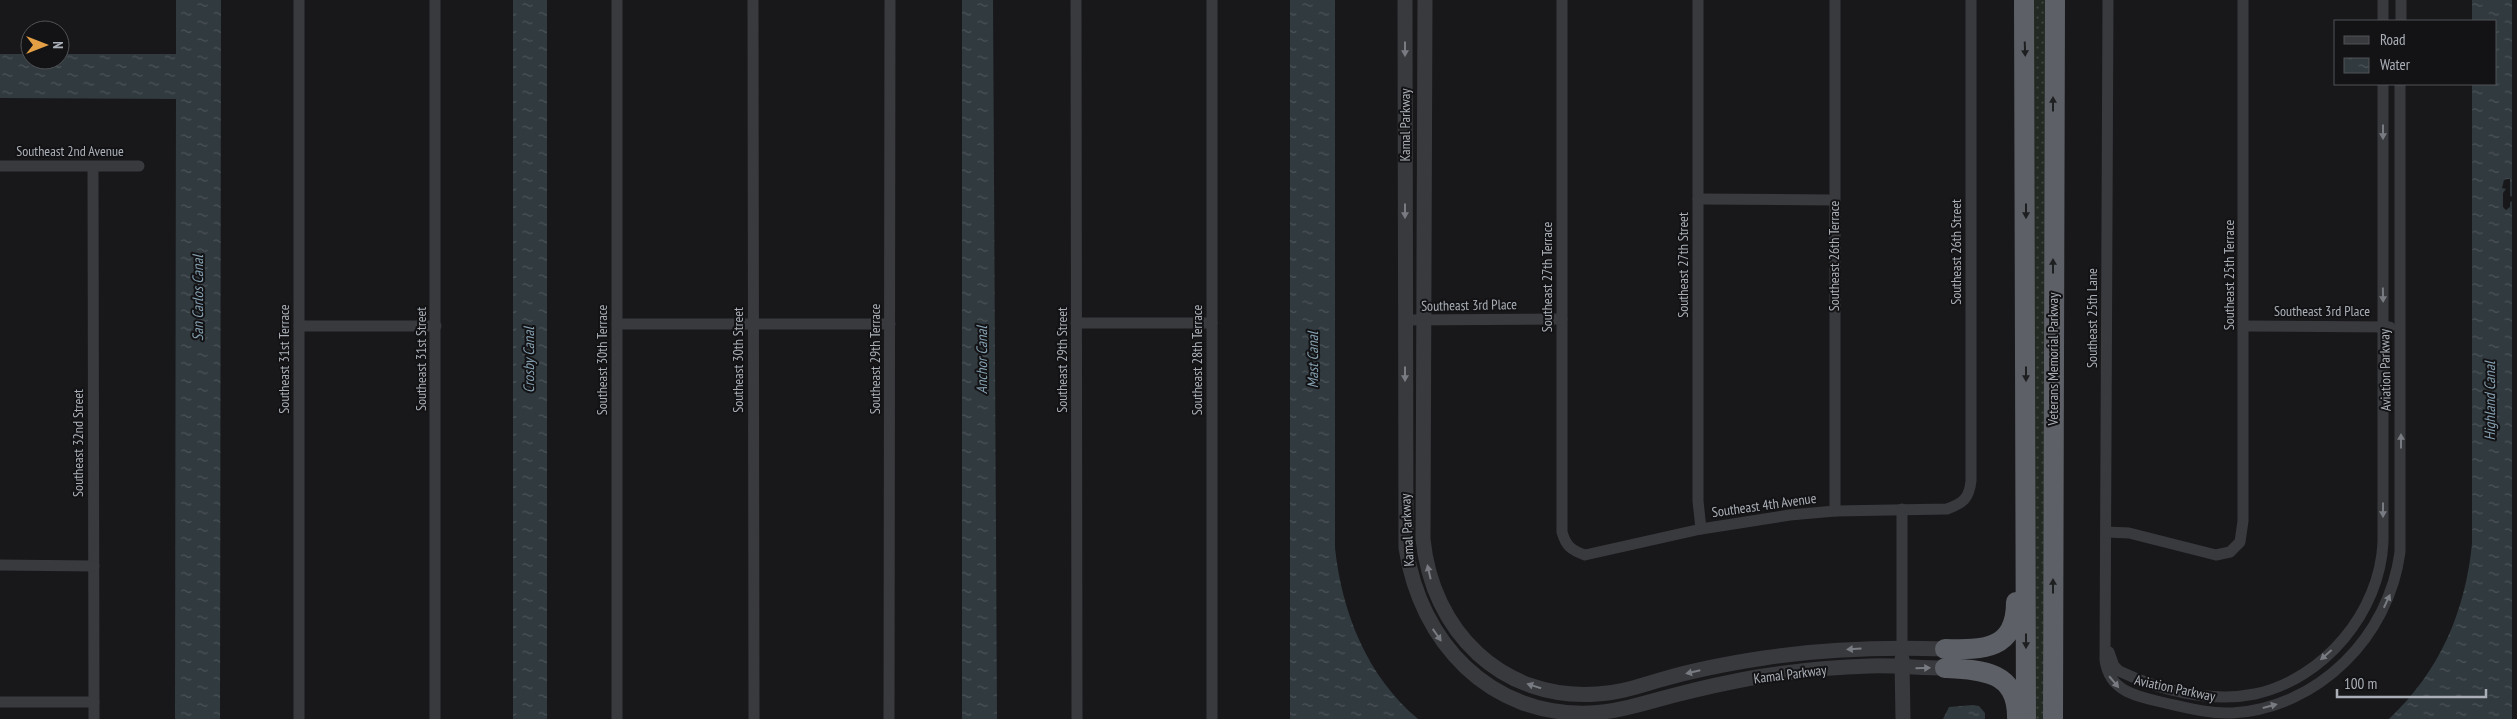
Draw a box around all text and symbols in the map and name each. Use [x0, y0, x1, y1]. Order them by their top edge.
north arrow [20, 20, 70, 70]
legend [2334, 20, 2497, 85]
text: Road [2380, 30, 2406, 49]
text: N [49, 41, 67, 49]
one-way arrow [1401, 41, 1409, 57]
one-way arrow [2022, 41, 2030, 57]
text: Water [2380, 55, 2411, 74]
street label: Kamal Parkway [1396, 88, 1414, 162]
one-way arrow [2049, 96, 2057, 112]
one-way arrow [2379, 125, 2387, 141]
street label: Southeast 2nd Avenue [16, 142, 124, 160]
street label: Southeast 26th Street [1947, 199, 1965, 305]
street label: Southeast 26th Terrace [1825, 200, 1843, 311]
one-way arrow [1401, 203, 1409, 219]
one-way arrow [2022, 203, 2030, 219]
street label: Southeast 27th Street [1674, 212, 1692, 318]
street label: Southeast 25th Terrace [2220, 219, 2238, 330]
street label: Southeast 27th Terrace [1538, 222, 1556, 332]
water label: San Carlos Canal [188, 254, 207, 341]
one-way arrow [2049, 258, 2057, 274]
street label: Southeast 25th Lane [2083, 268, 2101, 368]
one-way arrow [2379, 287, 2387, 303]
street label: Veterans Memorial Parkway [2044, 292, 2062, 426]
street label: Southeast 3rd Place [1421, 295, 1517, 315]
street label: Southeast 3rd Place [2274, 302, 2370, 320]
street label: Southeast 29th Terrace [866, 303, 884, 414]
street label: Southeast 31st Terrace [275, 304, 293, 414]
street label: Southeast 30th Terrace [593, 304, 611, 415]
street label: Southeast 28th Terrace [1188, 304, 1206, 415]
street label: Southeast 31st Street [412, 307, 430, 411]
street label: Southeast 30th Street [729, 307, 747, 413]
street label: Southeast 29th Street [1053, 307, 1071, 413]
water label: Anchor Canal [972, 324, 991, 394]
water label: Crosby Canal [519, 326, 538, 393]
street label: Aviation Parkway [2375, 328, 2395, 411]
water label: Mast Canal [1303, 330, 1322, 388]
water label: Highland Canal [2480, 360, 2499, 440]
one-way arrow [1401, 366, 1409, 382]
one-way arrow [2022, 366, 2030, 382]
street label: Southeast 32nd Street [69, 389, 87, 497]
one-way arrow [2397, 433, 2405, 449]
street label: Southeast 4th Avenue [1711, 489, 1818, 521]
street label: Kamal Parkway [1396, 492, 1418, 567]
one-way arrow [2379, 502, 2387, 518]
one-way arrow [1424, 565, 1432, 580]
one-way arrow [2049, 578, 2057, 594]
one-way arrow [2383, 594, 2391, 608]
one-way arrow [1432, 628, 1442, 641]
one-way arrow [2022, 633, 2030, 649]
one-way arrow [1845, 646, 1861, 654]
one-way arrow [2320, 650, 2333, 661]
street label: Kamal Parkway [1753, 661, 1828, 687]
one-way arrow [1916, 664, 1932, 672]
scale bar [2337, 666, 2486, 698]
one-way arrow [1685, 668, 1700, 676]
street label: Aviation Parkway [2133, 671, 2218, 706]
text: 100 m [2344, 674, 2377, 693]
one-way arrow [2109, 675, 2120, 688]
one-way arrow [1526, 682, 1541, 690]
one-way arrow [2262, 702, 2277, 710]

